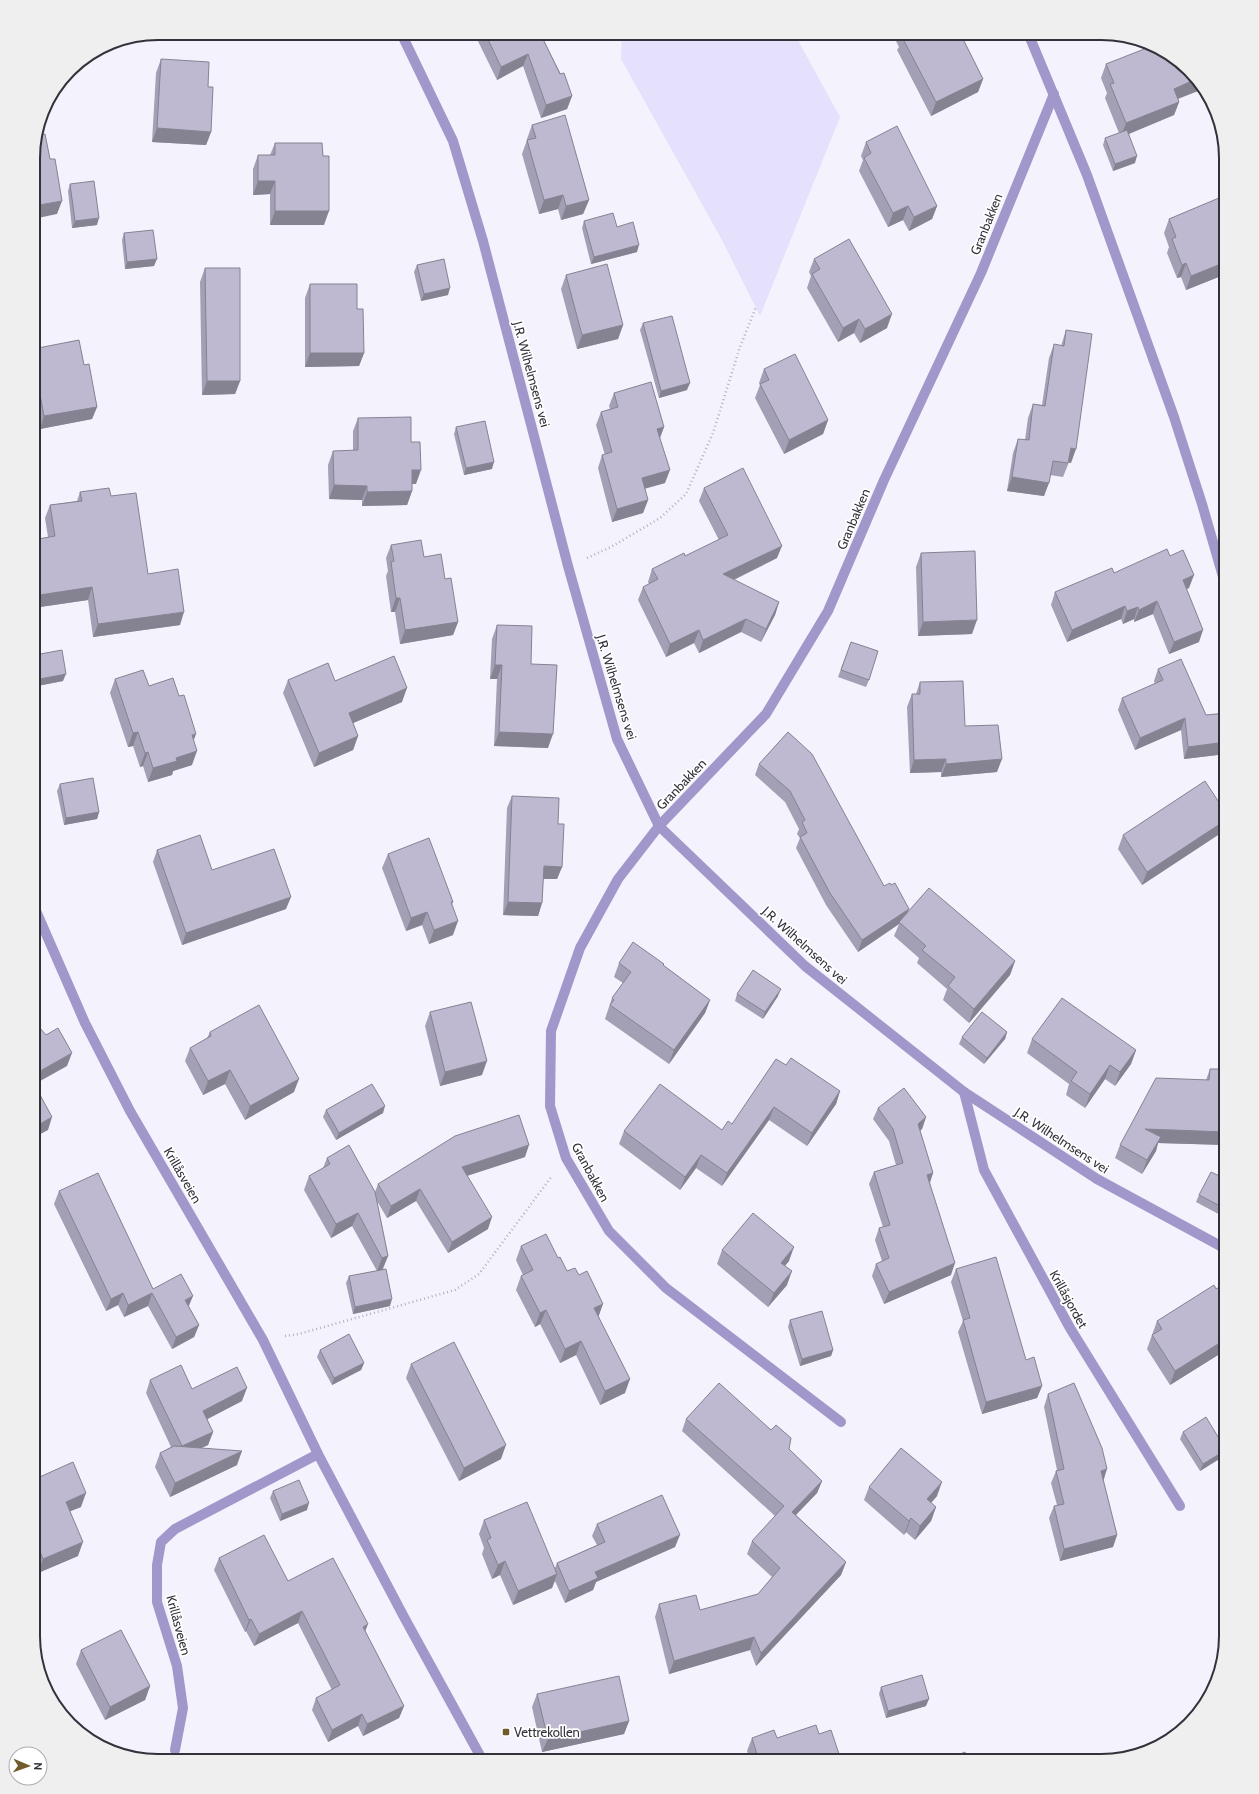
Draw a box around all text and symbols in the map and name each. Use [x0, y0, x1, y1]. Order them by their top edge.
street label: Granbakken [966, 191, 1006, 257]
street label: J.R. Wilhelmsens vei [510, 318, 554, 429]
street label: Granbakken [833, 486, 873, 552]
street label: J.R. Wilhelmsens vei [593, 632, 641, 741]
street label: Granbakken [653, 755, 709, 813]
street label: J.R. Wilhelmsens vei [758, 902, 851, 987]
street label: J.R. Wilhelmsens vei [1011, 1103, 1112, 1176]
street label: Granbakken [569, 1140, 613, 1204]
street label: Krillåsveien [161, 1144, 205, 1206]
street label: Krillåsjordet [1046, 1267, 1092, 1332]
street label: Krillåsveien [163, 1593, 195, 1657]
place label: Vettrekollen [514, 1724, 580, 1740]
marker: Vettrekollen [501, 1727, 511, 1737]
north arrow [8, 1746, 48, 1786]
text: N [31, 1762, 45, 1770]

